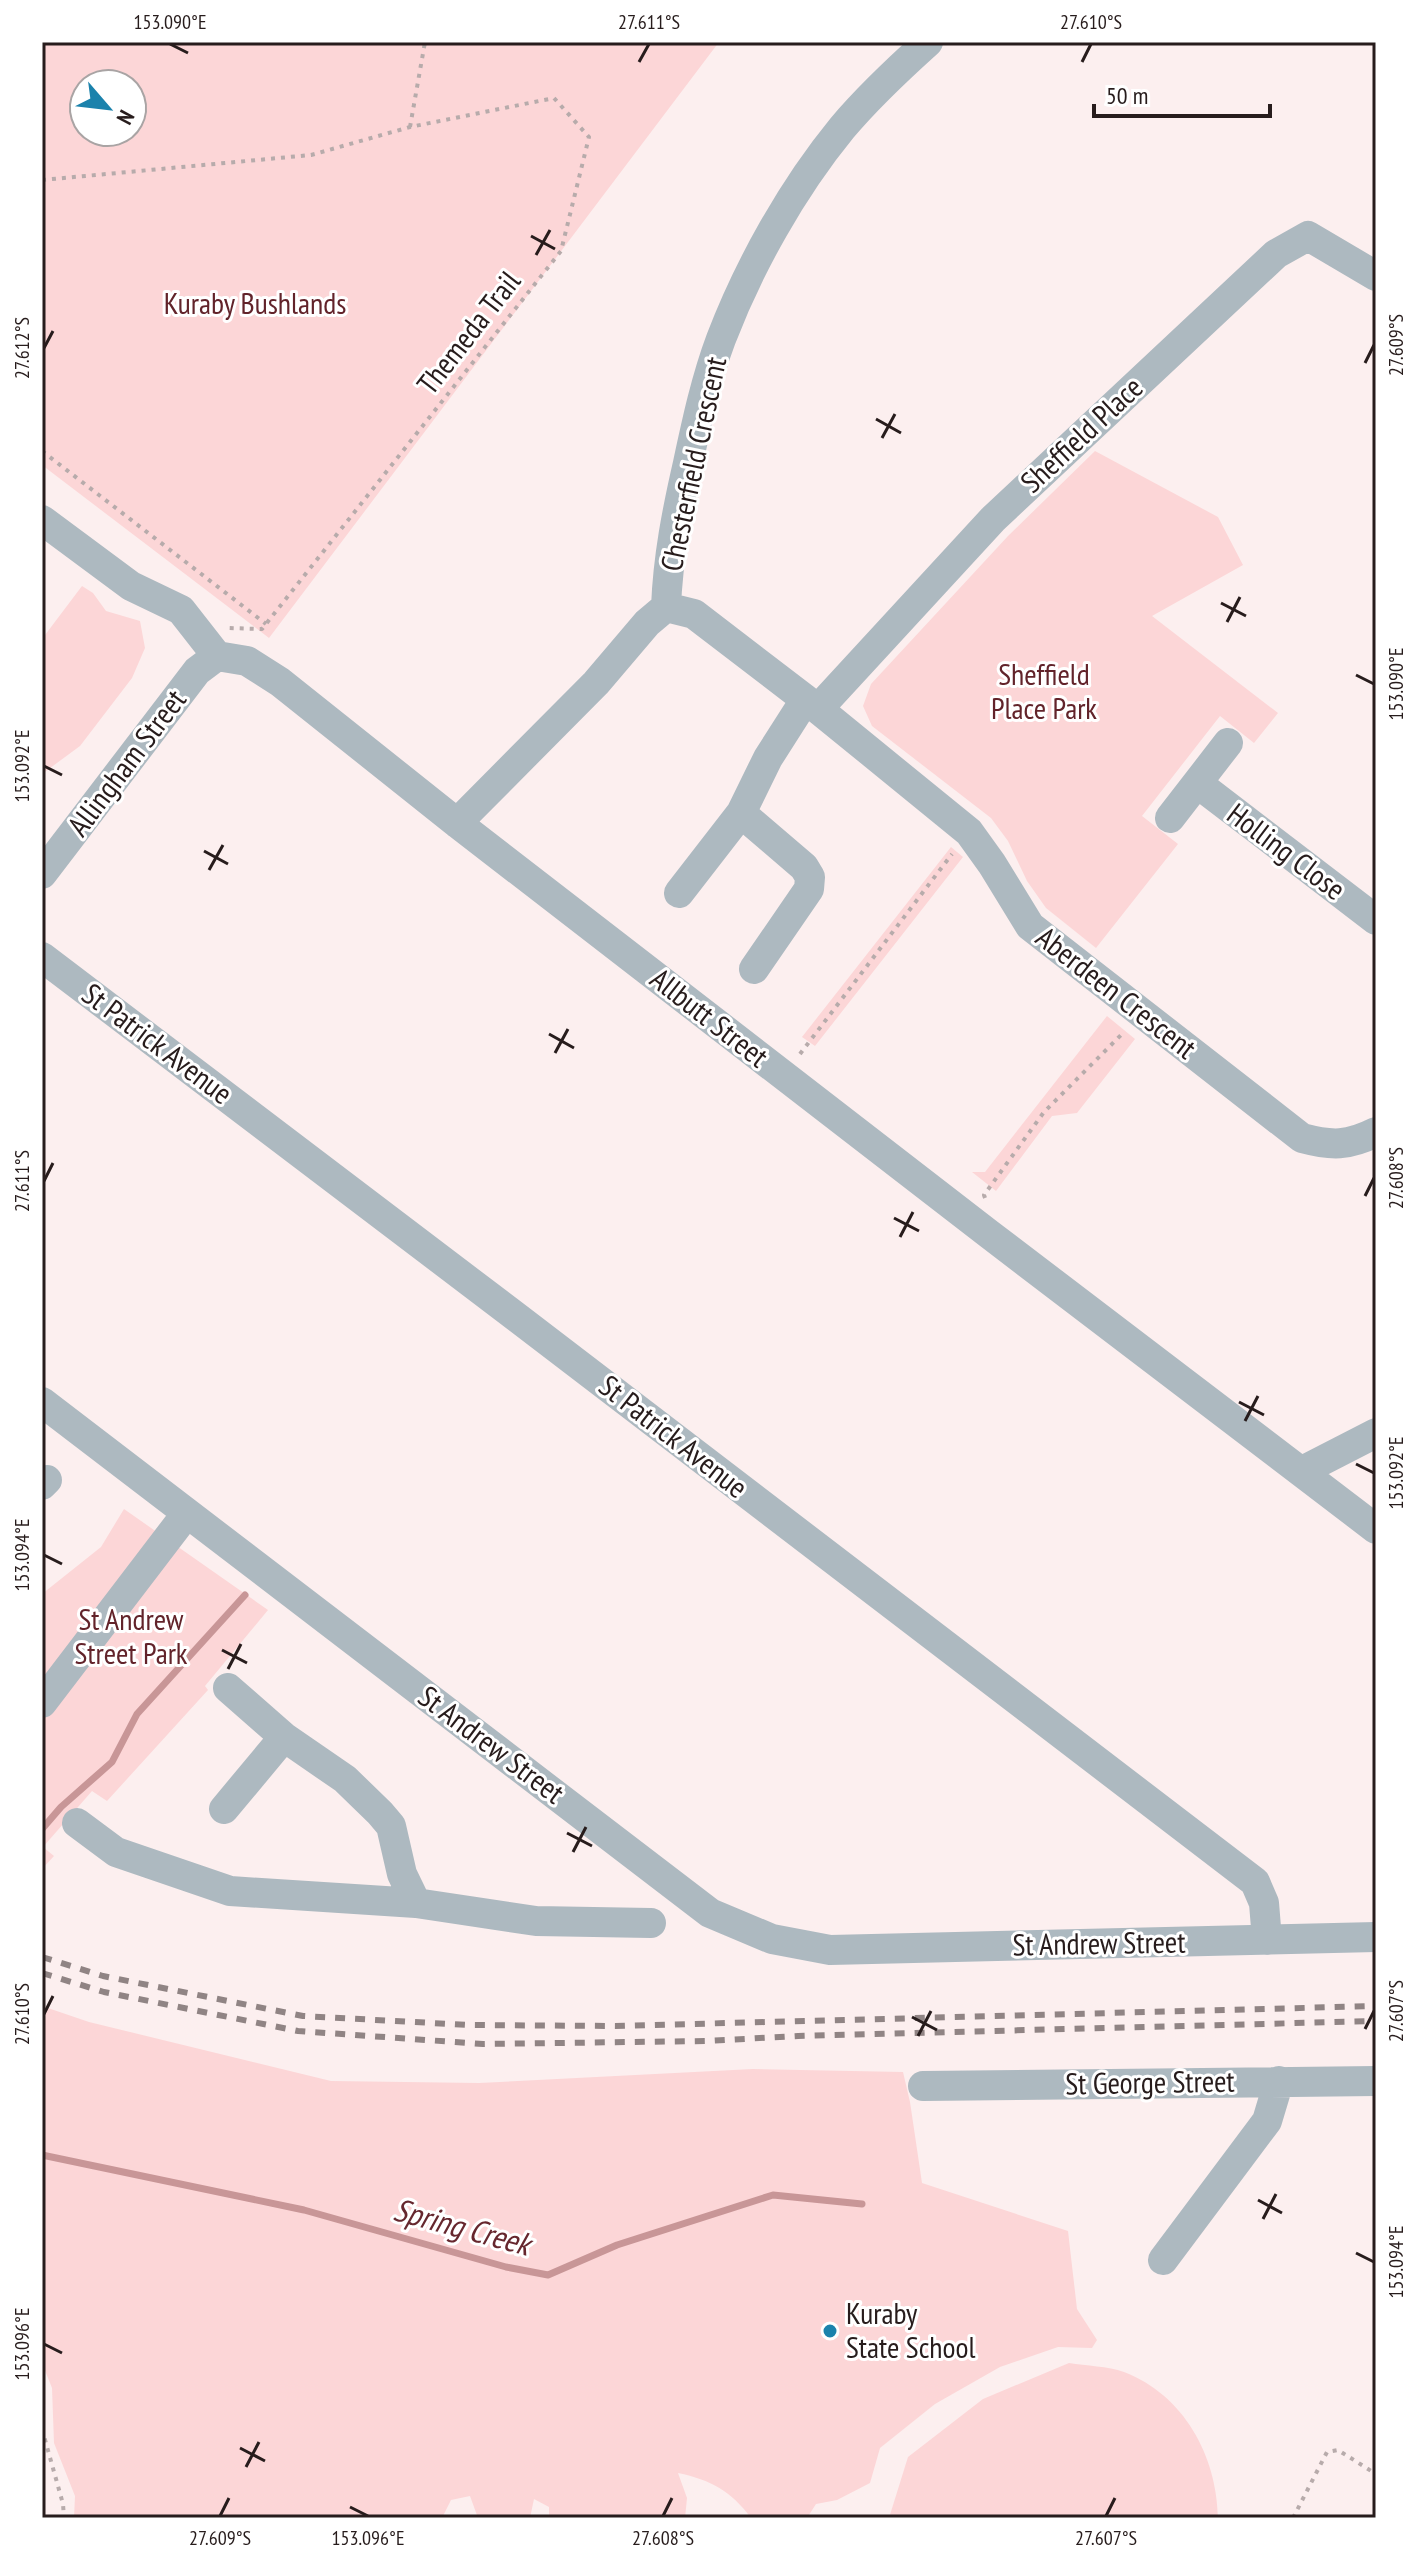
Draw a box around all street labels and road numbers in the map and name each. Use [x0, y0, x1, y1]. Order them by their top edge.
street label: Themeda Trail [407, 263, 528, 402]
street label: Chesterfield Crescent [651, 352, 734, 574]
street label: Sheffield Place [1012, 367, 1150, 500]
street label: Allingham Street [58, 680, 194, 843]
street label: Holling Close [1220, 794, 1354, 908]
street label: Aberdeen Crescent [1029, 917, 1206, 1067]
street label: Allbutt Street [643, 959, 777, 1075]
street label: St Patrick Avenue [75, 974, 241, 1112]
street label: St Patrick Avenue [592, 1366, 756, 1506]
street label: St Andrew Street [411, 1676, 573, 1812]
street label: St Andrew Street [1012, 1921, 1187, 1964]
street label: St George Street [1065, 2061, 1236, 2102]

